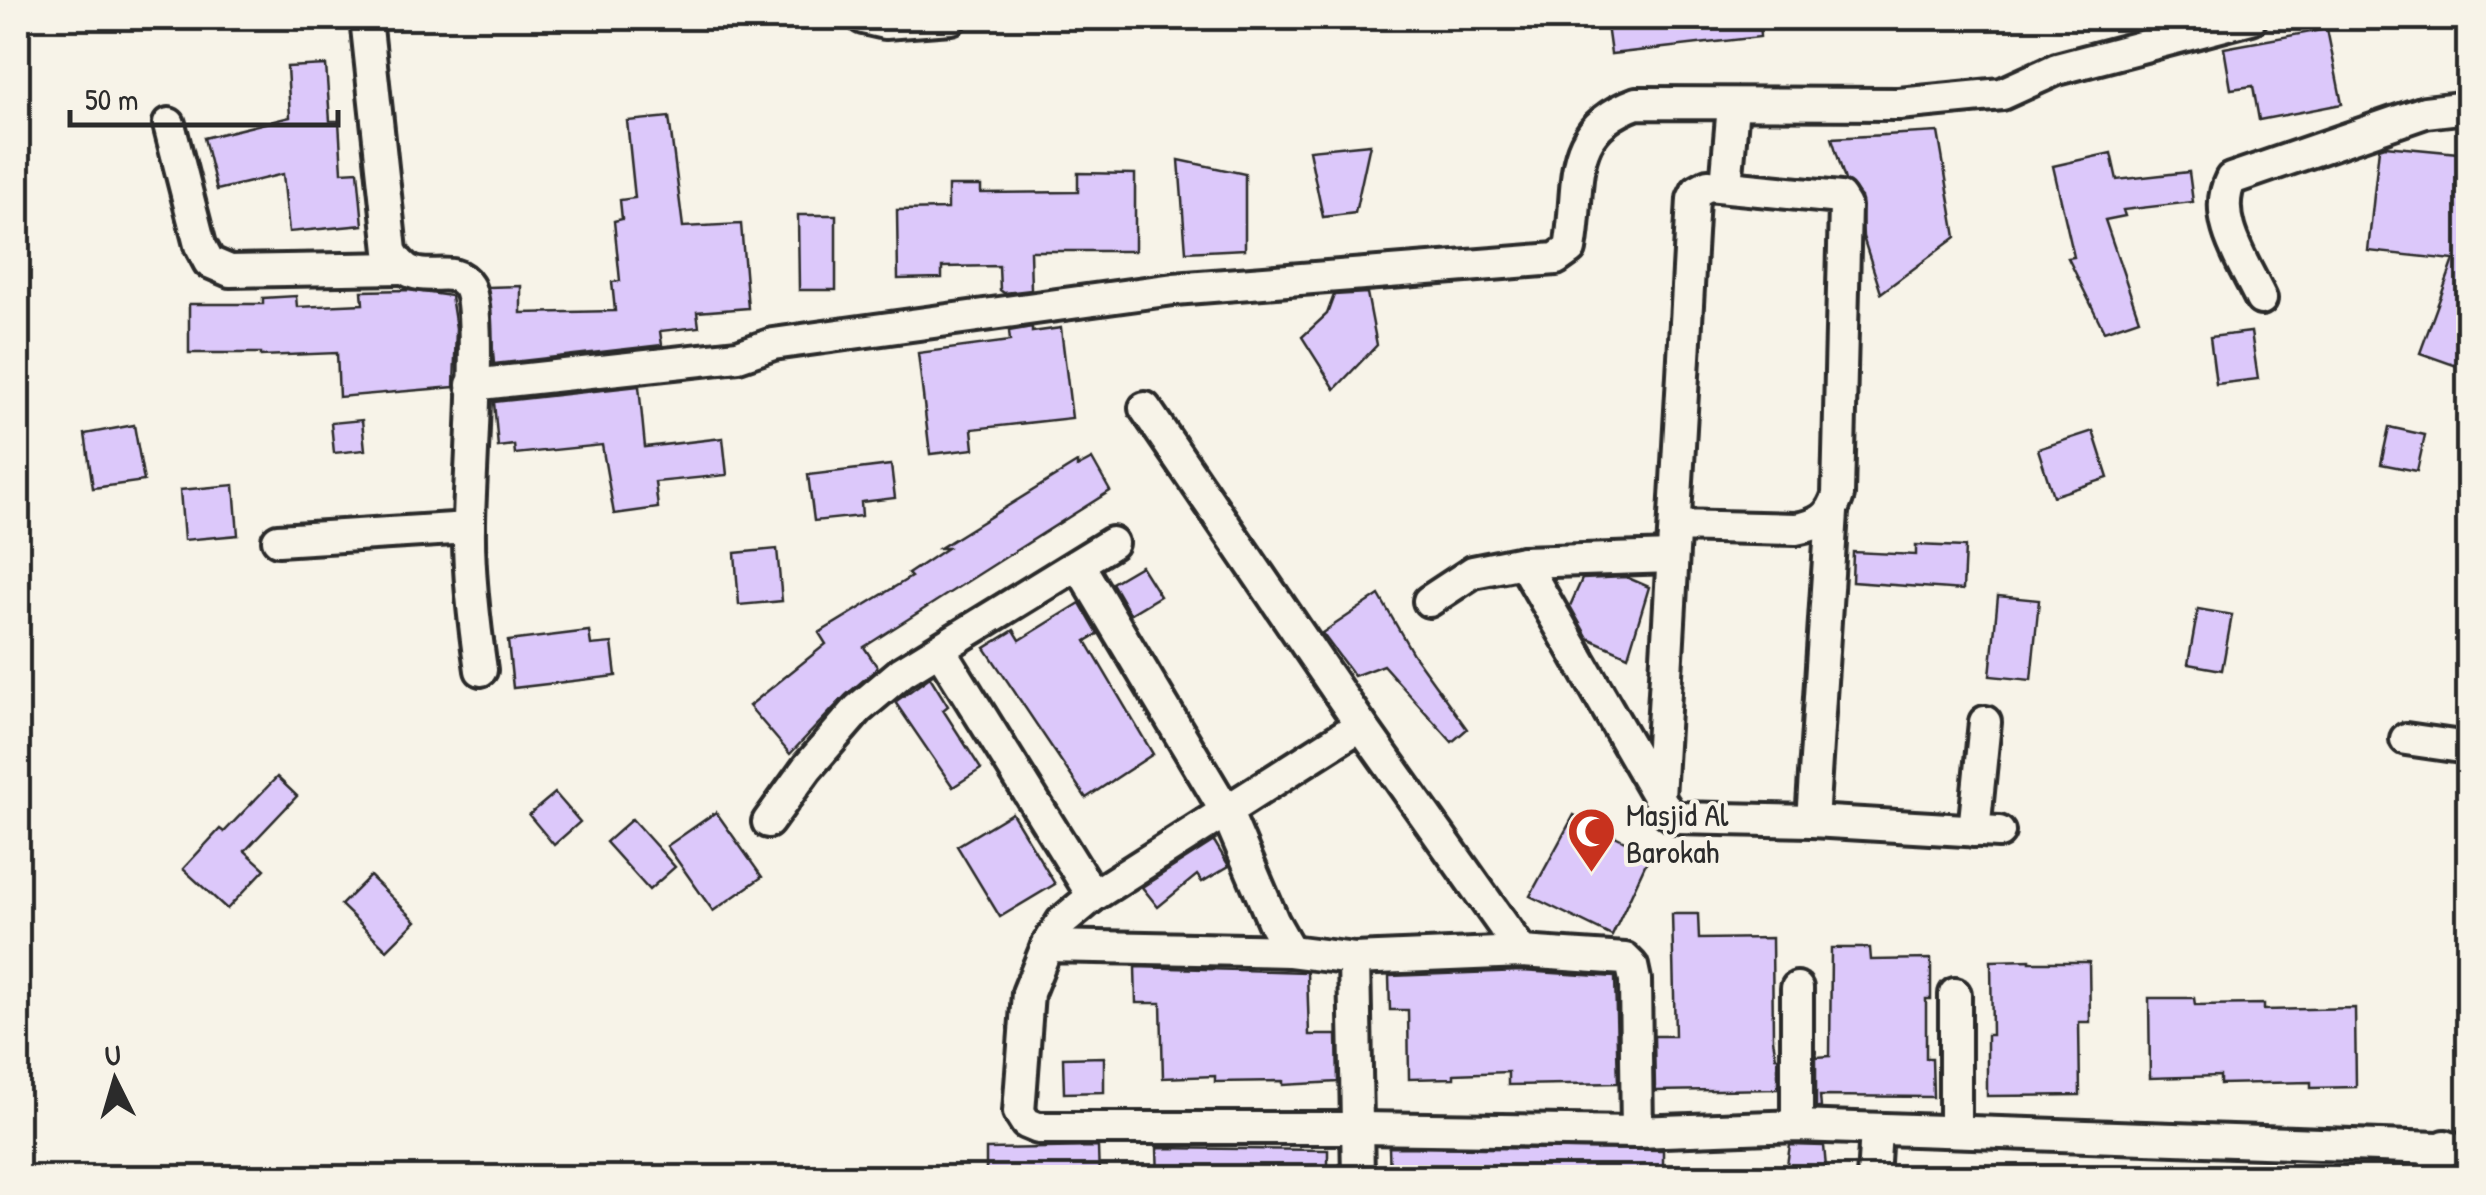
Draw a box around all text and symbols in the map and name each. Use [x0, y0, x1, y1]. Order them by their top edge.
scale bar [70, 65, 338, 127]
text: 50 m [85, 79, 138, 119]
place label: Masjid Al Barokah [1626, 793, 1729, 873]
mosque icon: Masjid Al Barokah [1565, 806, 1617, 874]
north arrow [65, 1030, 165, 1130]
text: U [103, 1035, 122, 1075]

